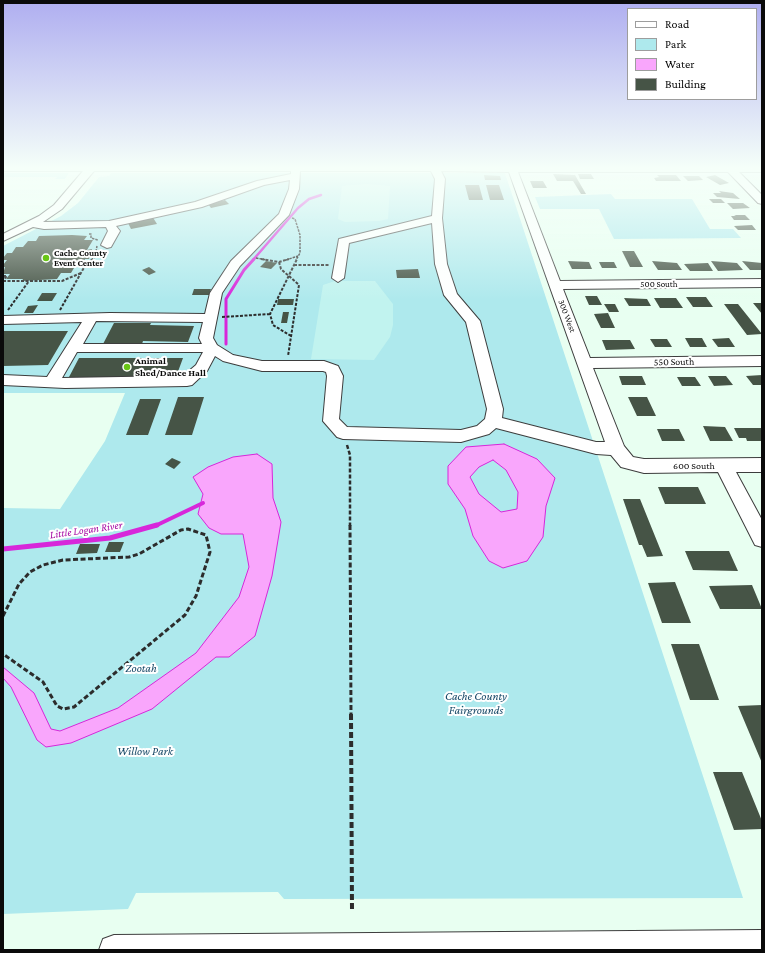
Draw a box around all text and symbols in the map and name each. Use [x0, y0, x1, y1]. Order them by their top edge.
legend [627, 8, 757, 100]
text: Road [665, 17, 689, 31]
text: Park [665, 37, 686, 51]
text: Water [665, 57, 694, 71]
text: Building [665, 77, 706, 91]
place label: Cache County Event Center [54, 248, 107, 269]
marker: Cache County Event Center [41, 253, 51, 263]
street label: 500 South [640, 279, 678, 289]
street label: 300 West [556, 298, 578, 334]
place label: Animal Shed/Dance Hall [135, 355, 206, 378]
street label: 550 South [654, 356, 694, 368]
marker: Animal Shed/Dance Hall [122, 362, 132, 372]
street label: 600 South [673, 460, 715, 472]
water label: Little Logan River [49, 518, 123, 542]
park label: Zootah [125, 661, 157, 675]
park label: Cache County Fairgrounds [445, 689, 507, 717]
park label: Willow Park [117, 744, 173, 758]

